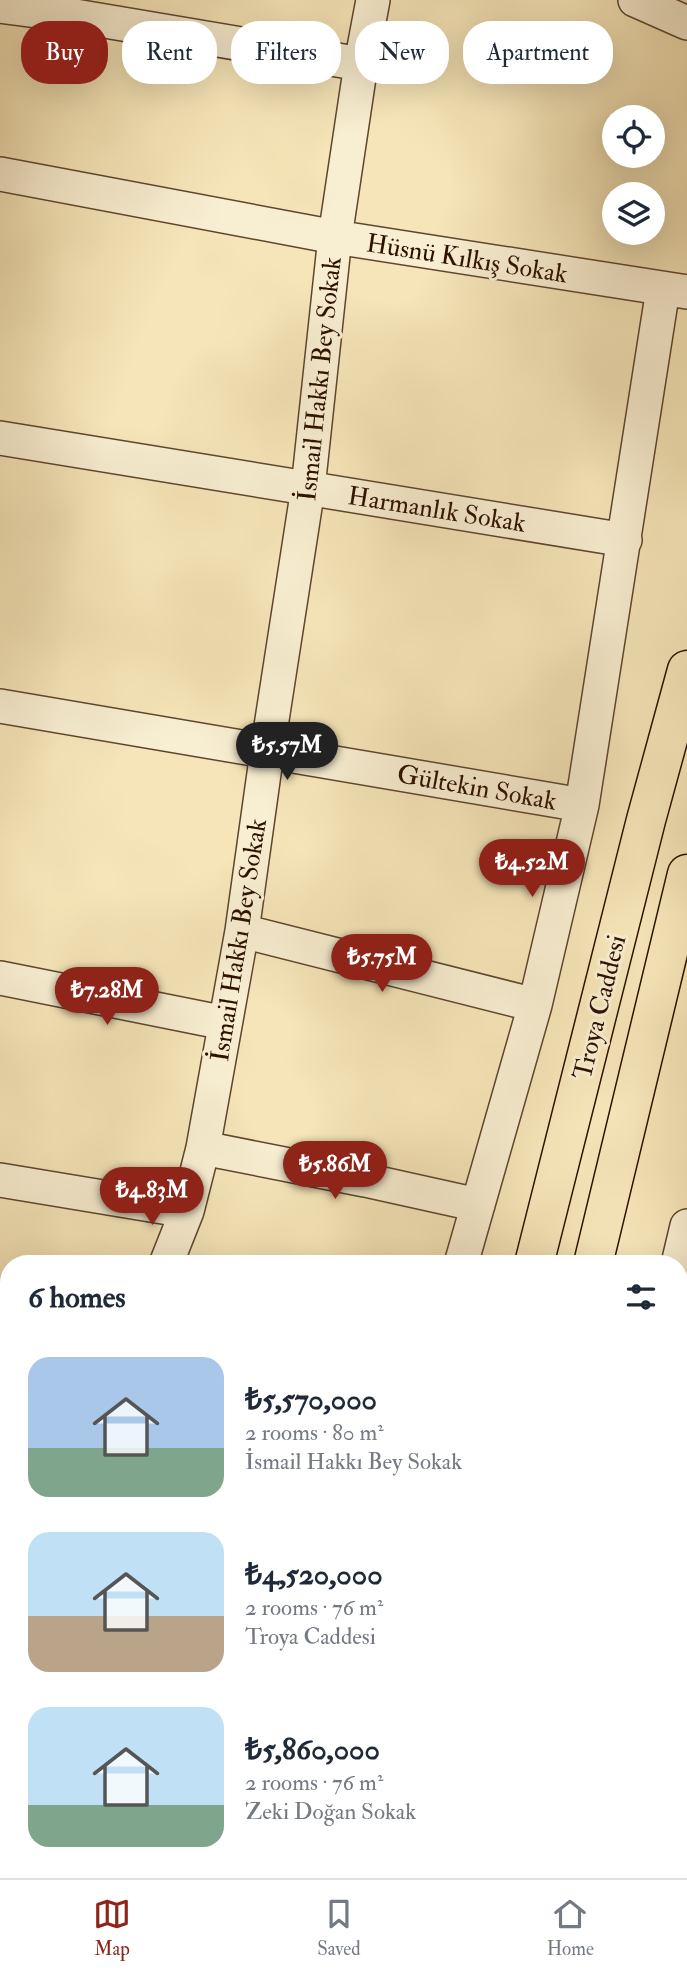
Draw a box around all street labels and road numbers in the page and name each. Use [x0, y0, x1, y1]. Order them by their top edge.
street label: Hüsnü Kılkış Sokak [364, 227, 570, 291]
street label: İsmail Hakkı Bey Sokak [289, 255, 349, 503]
street label: Harmanlık Sokak [346, 480, 529, 540]
street label: Gültekin Sokak [394, 758, 560, 818]
street label: İsmail Hakkı Bey Sokak [202, 816, 274, 1064]
street label: Troya Caddesi [567, 932, 633, 1083]

